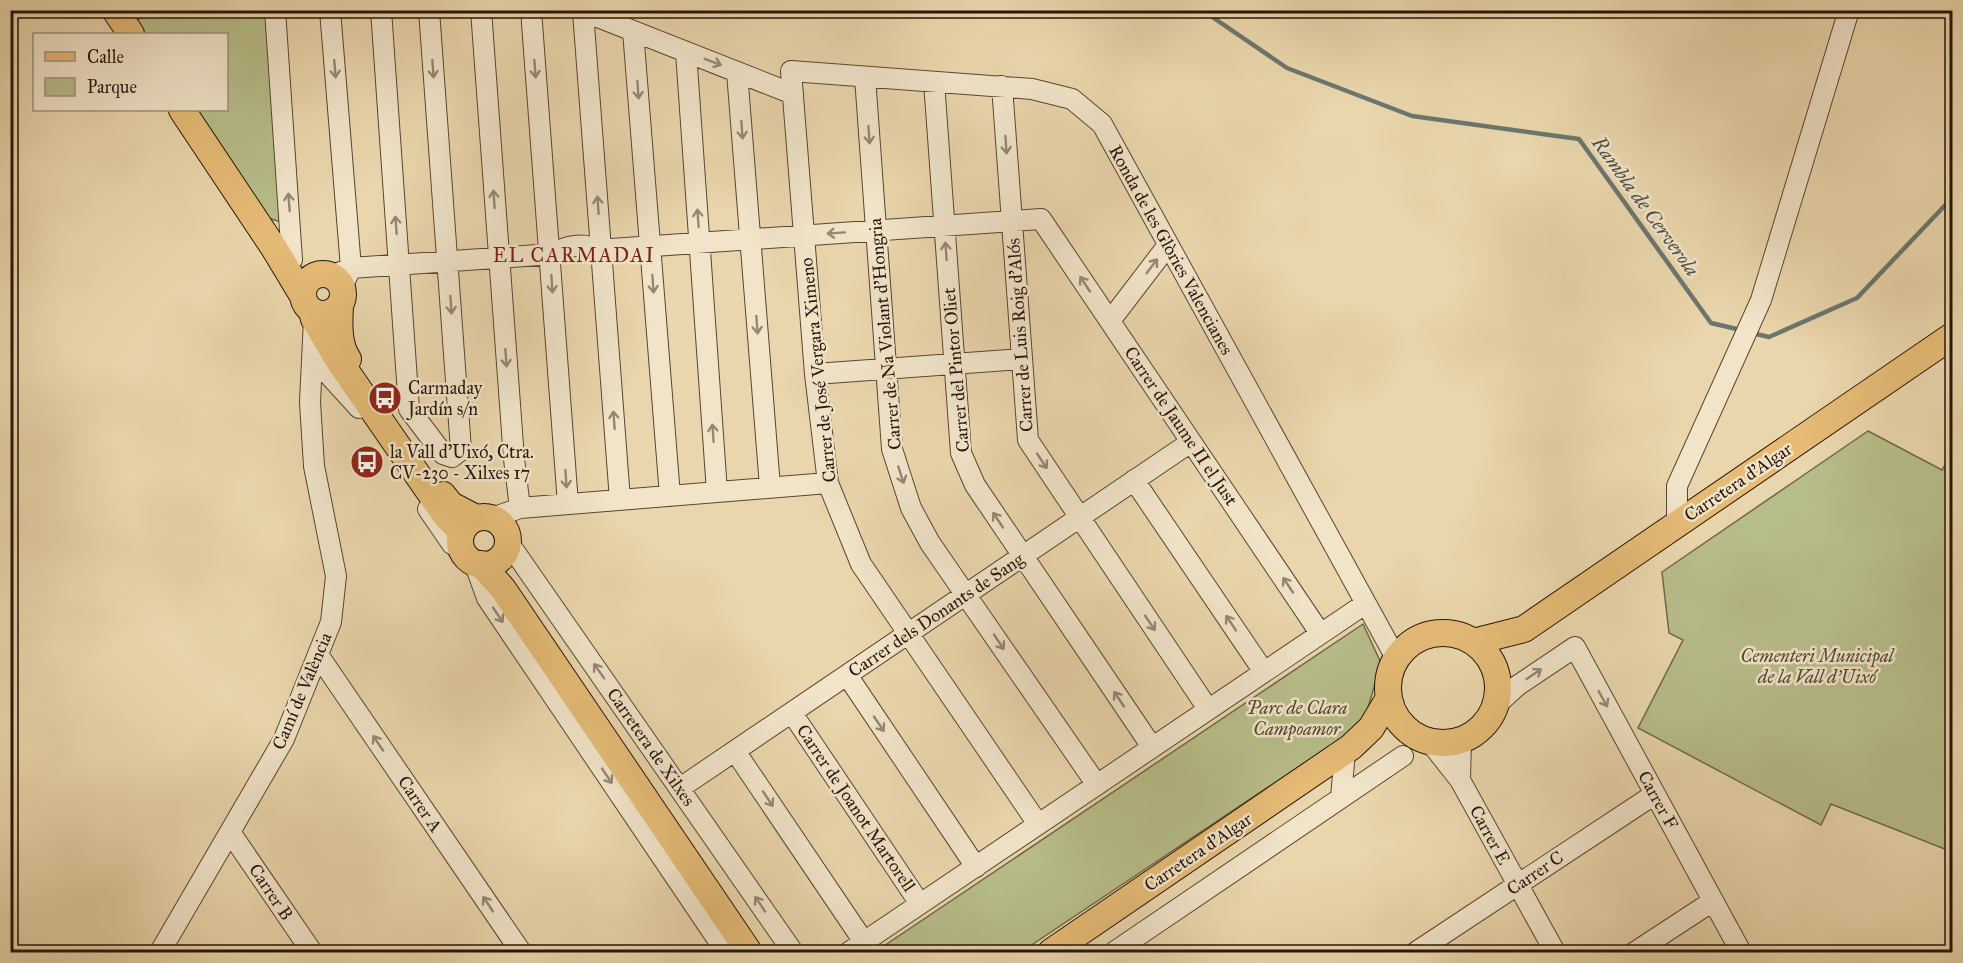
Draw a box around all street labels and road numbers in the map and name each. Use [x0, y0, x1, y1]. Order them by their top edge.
street label: Ronda de les Glòries Valencianes [1104, 141, 1238, 359]
street label: Carrer de Na Violant d'Hongria [864, 217, 907, 451]
street label: Carrer de Luis Roig d'Alós [1002, 237, 1039, 433]
street label: Carrer de José Vergara Ximeno [795, 256, 842, 484]
street label: Carrer del Pintor Oliet [938, 286, 974, 453]
street label: Carrer de Jaume II el Just [1119, 342, 1243, 511]
street label: Carretera d'Algar [1680, 438, 1797, 527]
street label: Carrer dels Donants de Sang [844, 548, 1029, 683]
street label: Camí de València [267, 629, 337, 753]
street label: Carretera de Xilxes [602, 684, 700, 810]
street label: Carrer de Joanot Martorell [791, 720, 920, 896]
street label: Carrer F [1633, 767, 1683, 833]
street label: Carrer A [393, 772, 447, 836]
street label: Carrer E [1465, 802, 1515, 869]
street label: Carretera d'Algar [1140, 808, 1257, 897]
street label: Carrer C [1502, 846, 1568, 900]
street label: Carrer B [244, 860, 298, 924]

